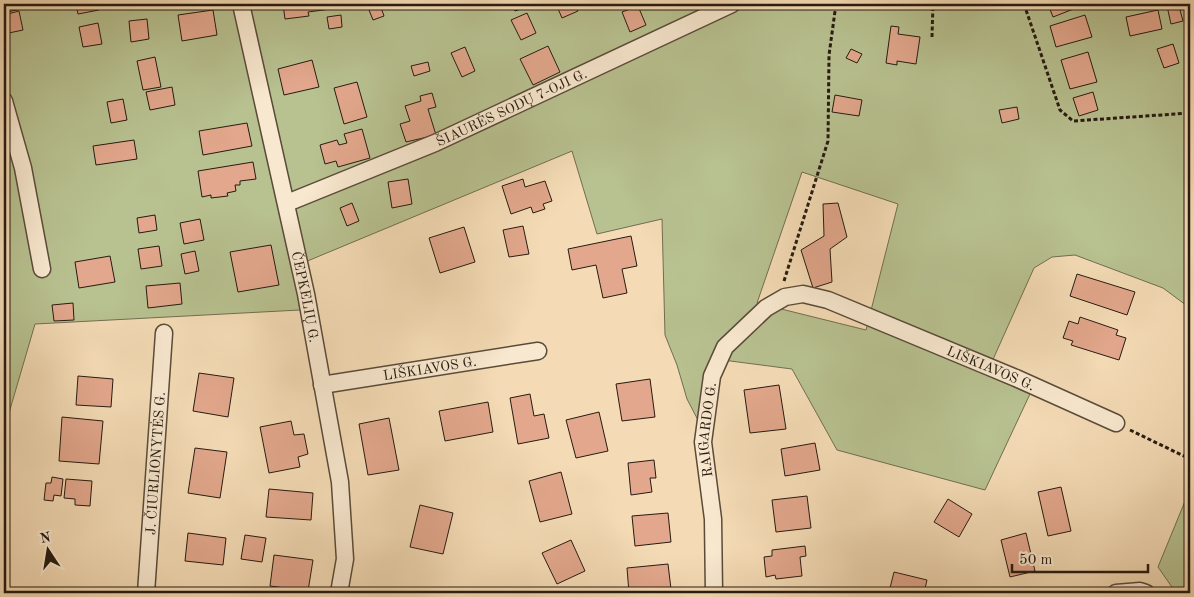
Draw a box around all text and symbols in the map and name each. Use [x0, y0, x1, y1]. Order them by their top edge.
street label: ŠIAURĖS SODŲ 7-OJI G. [433, 67, 589, 149]
street label: ČEPKELIŲ G. [289, 250, 321, 344]
street label: LIŠKIAVOS G. [944, 344, 1037, 394]
street label: LIŠKIAVOS G. [382, 355, 478, 383]
street label: RAIGARDO G. [697, 382, 719, 478]
street label: J. ČIURLIONYTĖS G. [142, 391, 168, 535]
north arrow [22, 524, 72, 574]
text: N [39, 530, 52, 546]
scale bar [1012, 542, 1148, 574]
text: 50 m [1019, 553, 1053, 568]

